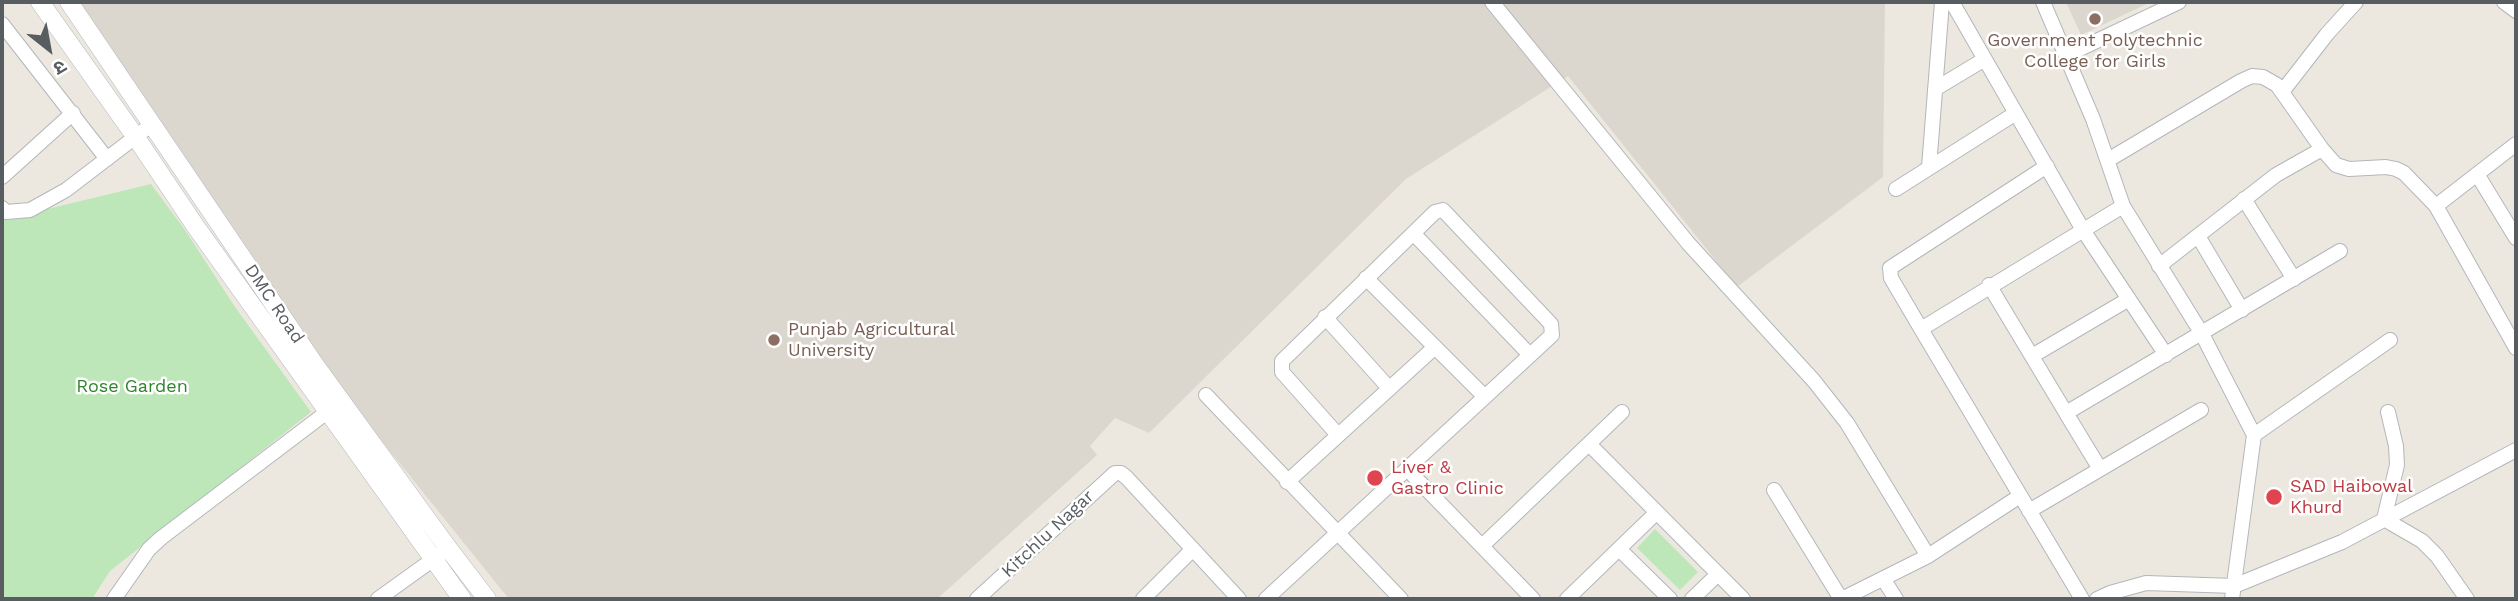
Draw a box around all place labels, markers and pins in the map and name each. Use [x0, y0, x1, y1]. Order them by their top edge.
marker: Government Polytechnic College for Girls [2087, 11, 2103, 27]
place label: Government Polytechnic College for Girls [1987, 30, 2203, 72]
place label: Punjab Agricultural University [788, 319, 955, 362]
marker: Punjab Agricultural University [766, 332, 782, 348]
place label: Liver & Gastro Clinic [1391, 457, 1504, 500]
marker: Liver & Gastro Clinic [1365, 468, 1385, 488]
place label: SAD Haibowal Khurd [2290, 476, 2413, 518]
marker: SAD Haibowal Khurd [2264, 487, 2284, 507]

